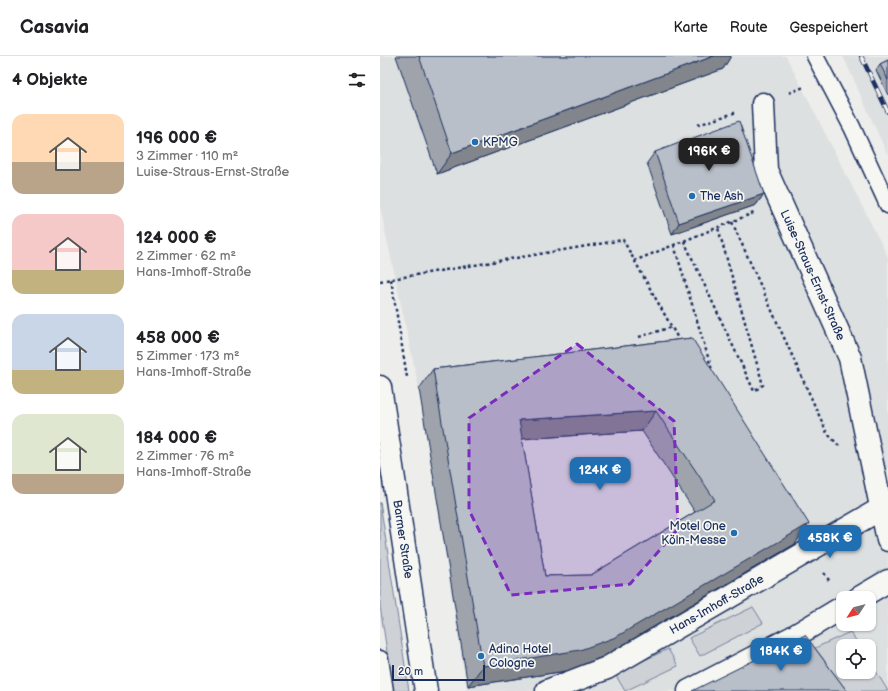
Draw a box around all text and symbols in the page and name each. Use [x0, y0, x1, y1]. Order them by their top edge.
text: Casavia [20, 16, 89, 39]
text: Karte [674, 19, 708, 36]
text: Route [730, 19, 768, 36]
text: Gespeichert [790, 19, 868, 36]
icon: filters [346, 69, 368, 91]
text: 4 Objekte [12, 70, 88, 90]
text: 196 000 € [136, 128, 217, 148]
icon: home [44, 130, 92, 178]
place label: KPMG [483, 135, 518, 150]
marker: KPMG [470, 137, 480, 147]
pin: 196K € [676, 138, 742, 172]
text: 196K € [687, 143, 731, 159]
text: 3 Zimmer · 110 m² [136, 148, 238, 164]
text: Luise-Straus-Ernst-Straße [136, 164, 289, 180]
place label: The Ash [700, 189, 744, 204]
marker: The Ash [687, 191, 697, 201]
street label: Luise-Straus-Ernst-Straße [777, 207, 848, 343]
text: 124 000 € [136, 228, 216, 248]
icon: home [44, 230, 92, 278]
text: 2 Zimmer · 62 m² [136, 248, 236, 264]
text: Hans-Imhoff-Straße [136, 264, 251, 280]
text: 458 000 € [136, 328, 220, 348]
icon: home [44, 330, 92, 378]
text: 5 Zimmer · 173 m² [136, 348, 240, 364]
text: Hans-Imhoff-Straße [136, 364, 251, 380]
text: 184 000 € [136, 428, 217, 448]
icon: home [44, 430, 92, 478]
text: 2 Zimmer · 76 m² [136, 448, 234, 464]
pin: 124K € [567, 457, 633, 491]
text: 124K € [579, 462, 621, 478]
text: Hans-Imhoff-Straße [136, 464, 251, 480]
street label: Barmer Straße [389, 499, 416, 580]
place label: Motel One Köln-Messe [661, 519, 726, 548]
pin: 458K € [797, 525, 863, 559]
marker: Motel One Köln-Messe [729, 528, 739, 538]
text: 458K € [807, 530, 853, 546]
street label: Hans-Imhoff-Straße [667, 571, 767, 638]
north arrow [836, 591, 876, 631]
map controls [836, 591, 876, 679]
pin: 184K € [748, 638, 814, 672]
button: locate [836, 639, 876, 679]
place label: Adina Hotel Cologne [489, 642, 551, 671]
text: 184K € [759, 643, 803, 659]
marker: Adina Hotel Cologne [476, 651, 486, 661]
scale bar [392, 663, 485, 682]
text: 20 m [398, 665, 423, 678]

